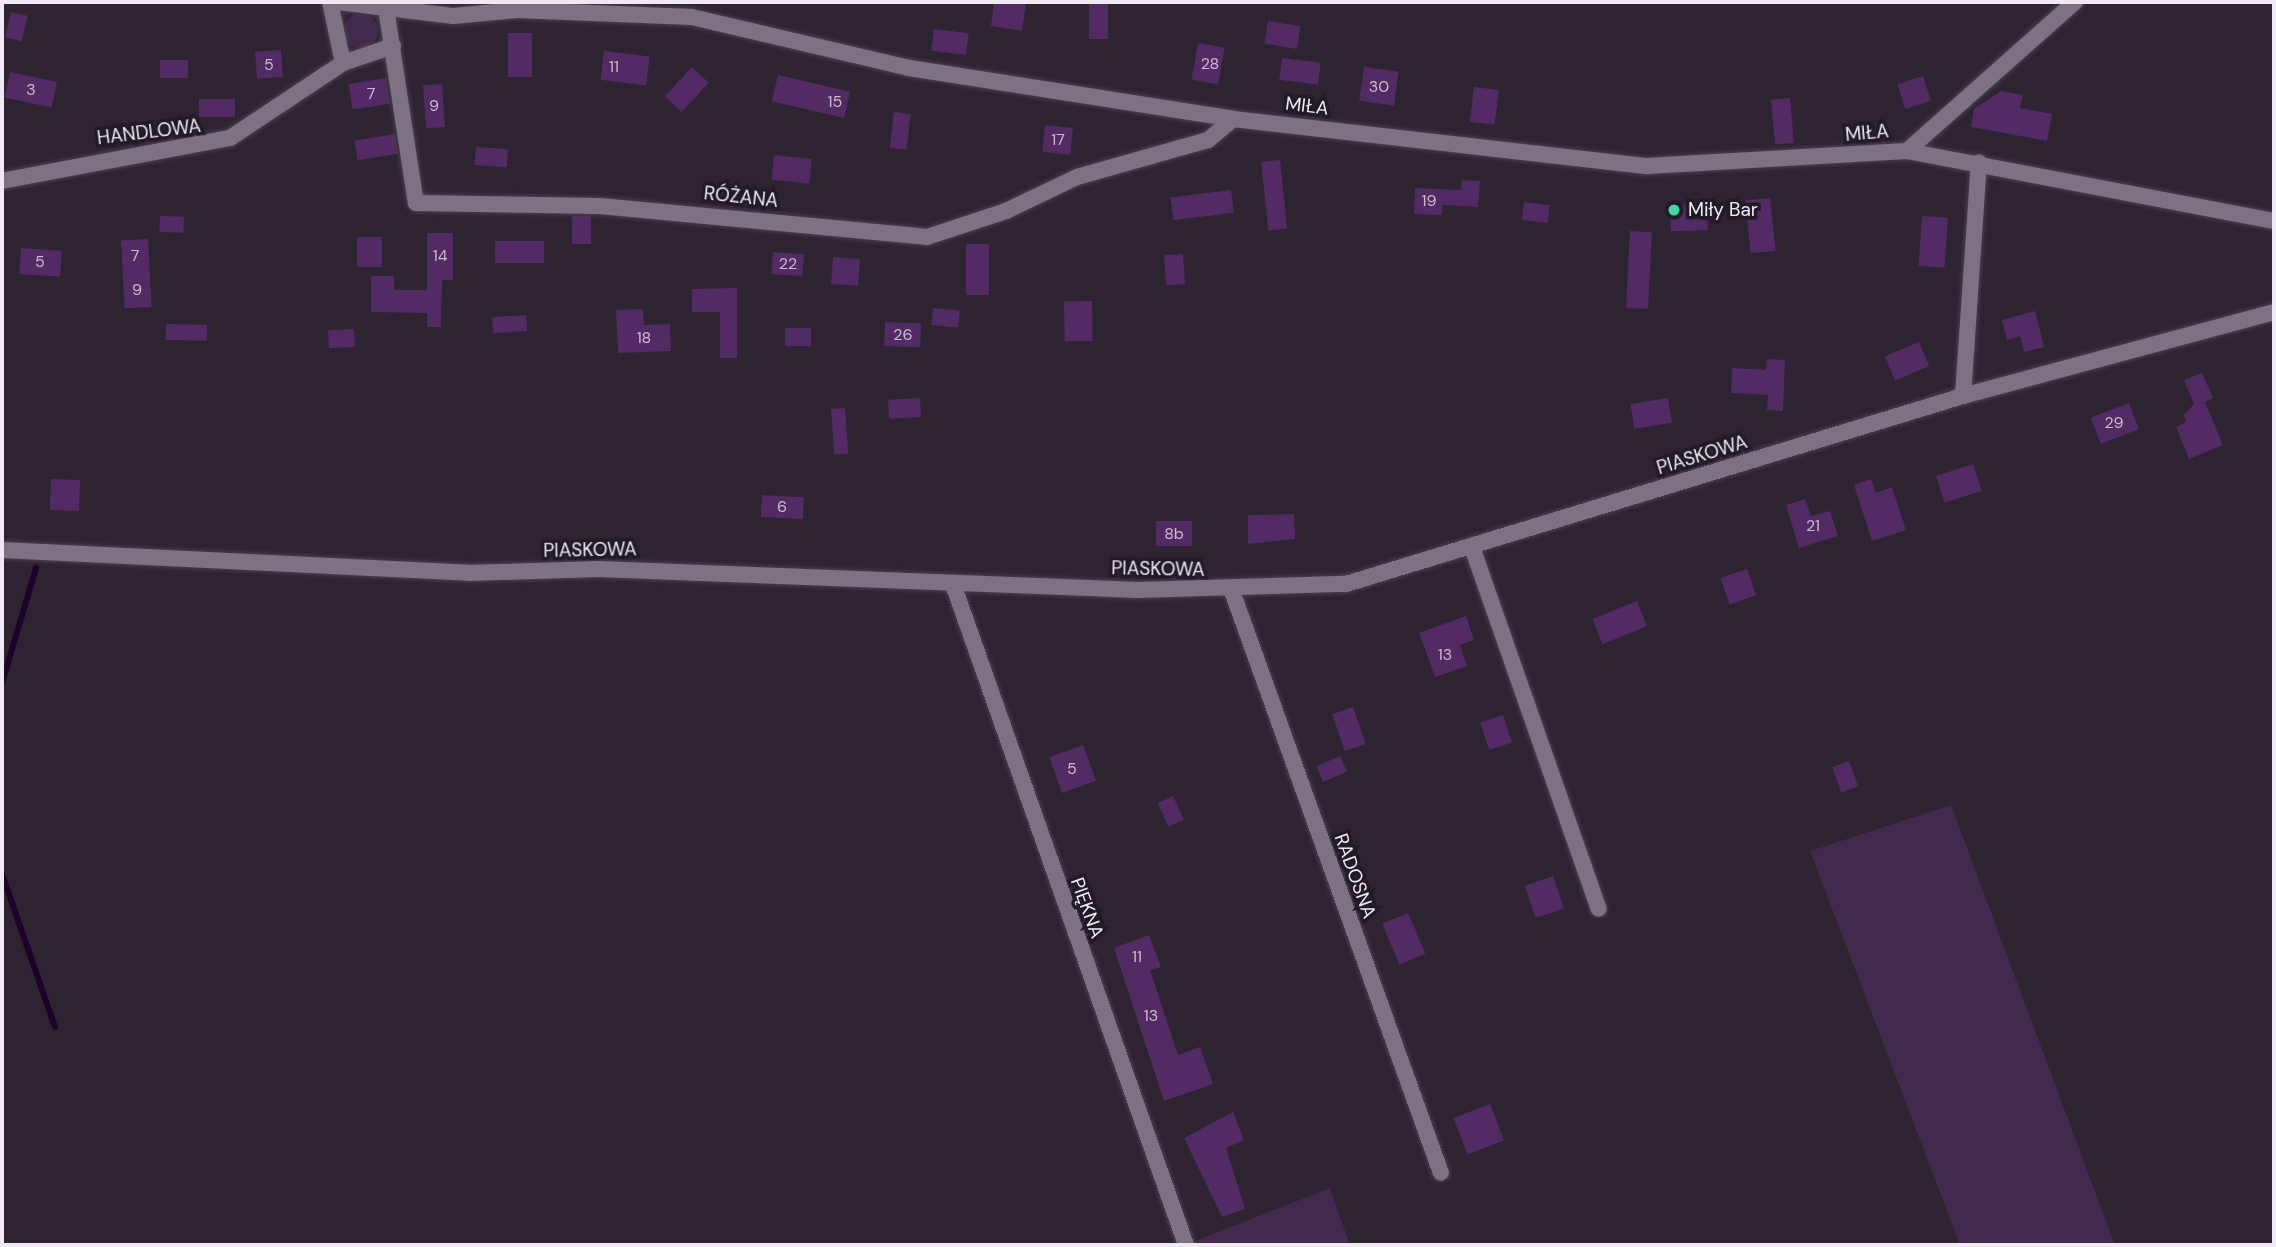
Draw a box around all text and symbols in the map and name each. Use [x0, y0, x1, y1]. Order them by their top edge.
house number: 28 [1201, 54, 1219, 74]
house number: 5 [264, 55, 274, 75]
house number: 11 [609, 57, 619, 77]
house number: 30 [1369, 77, 1389, 97]
house number: 3 [26, 80, 36, 100]
house number: 7 [367, 84, 375, 104]
house number: 15 [828, 92, 842, 112]
street label: MIŁA [1284, 92, 1330, 120]
house number: 9 [429, 96, 439, 116]
street label: HANDLOWA [96, 114, 202, 150]
street label: MIŁA [1844, 120, 1890, 146]
house number: 17 [1051, 130, 1065, 150]
street label: RÓŻANA [703, 182, 779, 212]
house number: 19 [1421, 191, 1437, 211]
place label: Miły Bar [1688, 199, 1758, 221]
marker: Miły Bar [1666, 202, 1682, 218]
house number: 7 [131, 246, 139, 266]
house number: 14 [433, 246, 447, 266]
house number: 5 [35, 252, 45, 272]
house number: 22 [779, 254, 797, 274]
house number: 9 [132, 280, 142, 300]
house number: 26 [893, 325, 913, 345]
house number: 18 [637, 328, 651, 348]
house number: 29 [2104, 413, 2124, 433]
street label: PIASKOWA [1654, 430, 1750, 480]
house number: 6 [777, 497, 787, 517]
house number: 21 [1806, 516, 1820, 536]
house number: 8b [1164, 524, 1184, 544]
street label: PIASKOWA [543, 538, 637, 562]
street label: PIASKOWA [1111, 557, 1205, 581]
house number: 13 [1438, 645, 1452, 665]
house number: 5 [1067, 759, 1077, 779]
street label: RADOSNA [1329, 831, 1381, 921]
street label: PIĘKNA [1066, 874, 1108, 942]
house number: 11 [1132, 947, 1142, 967]
house number: 13 [1144, 1006, 1158, 1026]

